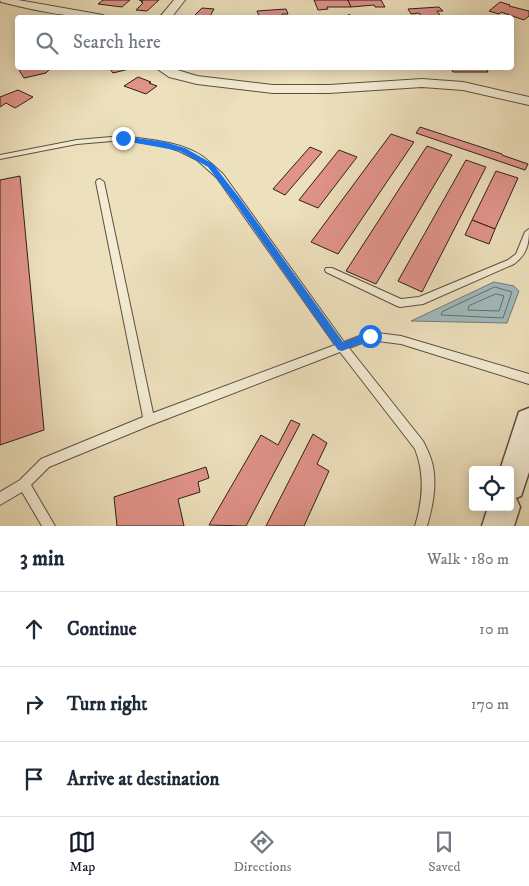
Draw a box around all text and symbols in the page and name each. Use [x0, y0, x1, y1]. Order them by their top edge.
search box [15, 15, 514, 70]
icon: search [33, 29, 61, 57]
text: Search here [73, 31, 161, 54]
route end [112, 127, 135, 150]
route start [359, 325, 382, 348]
map controls [469, 466, 514, 511]
button: locate [469, 466, 514, 511]
text: 3 min [20, 546, 65, 572]
text: Walk · 180 m [427, 549, 509, 569]
icon: ahead [20, 615, 48, 643]
text: Continue [67, 618, 137, 641]
text: 10 m [479, 619, 509, 639]
icon: right [20, 690, 48, 718]
text: Turn right [67, 693, 147, 716]
text: 170 m [471, 694, 509, 714]
icon: arrive [20, 765, 48, 793]
text: Arrive at destination [67, 768, 219, 791]
tab: Map [68, 828, 96, 876]
tab: Directions [233, 828, 291, 876]
tab: Saved [428, 828, 461, 876]

